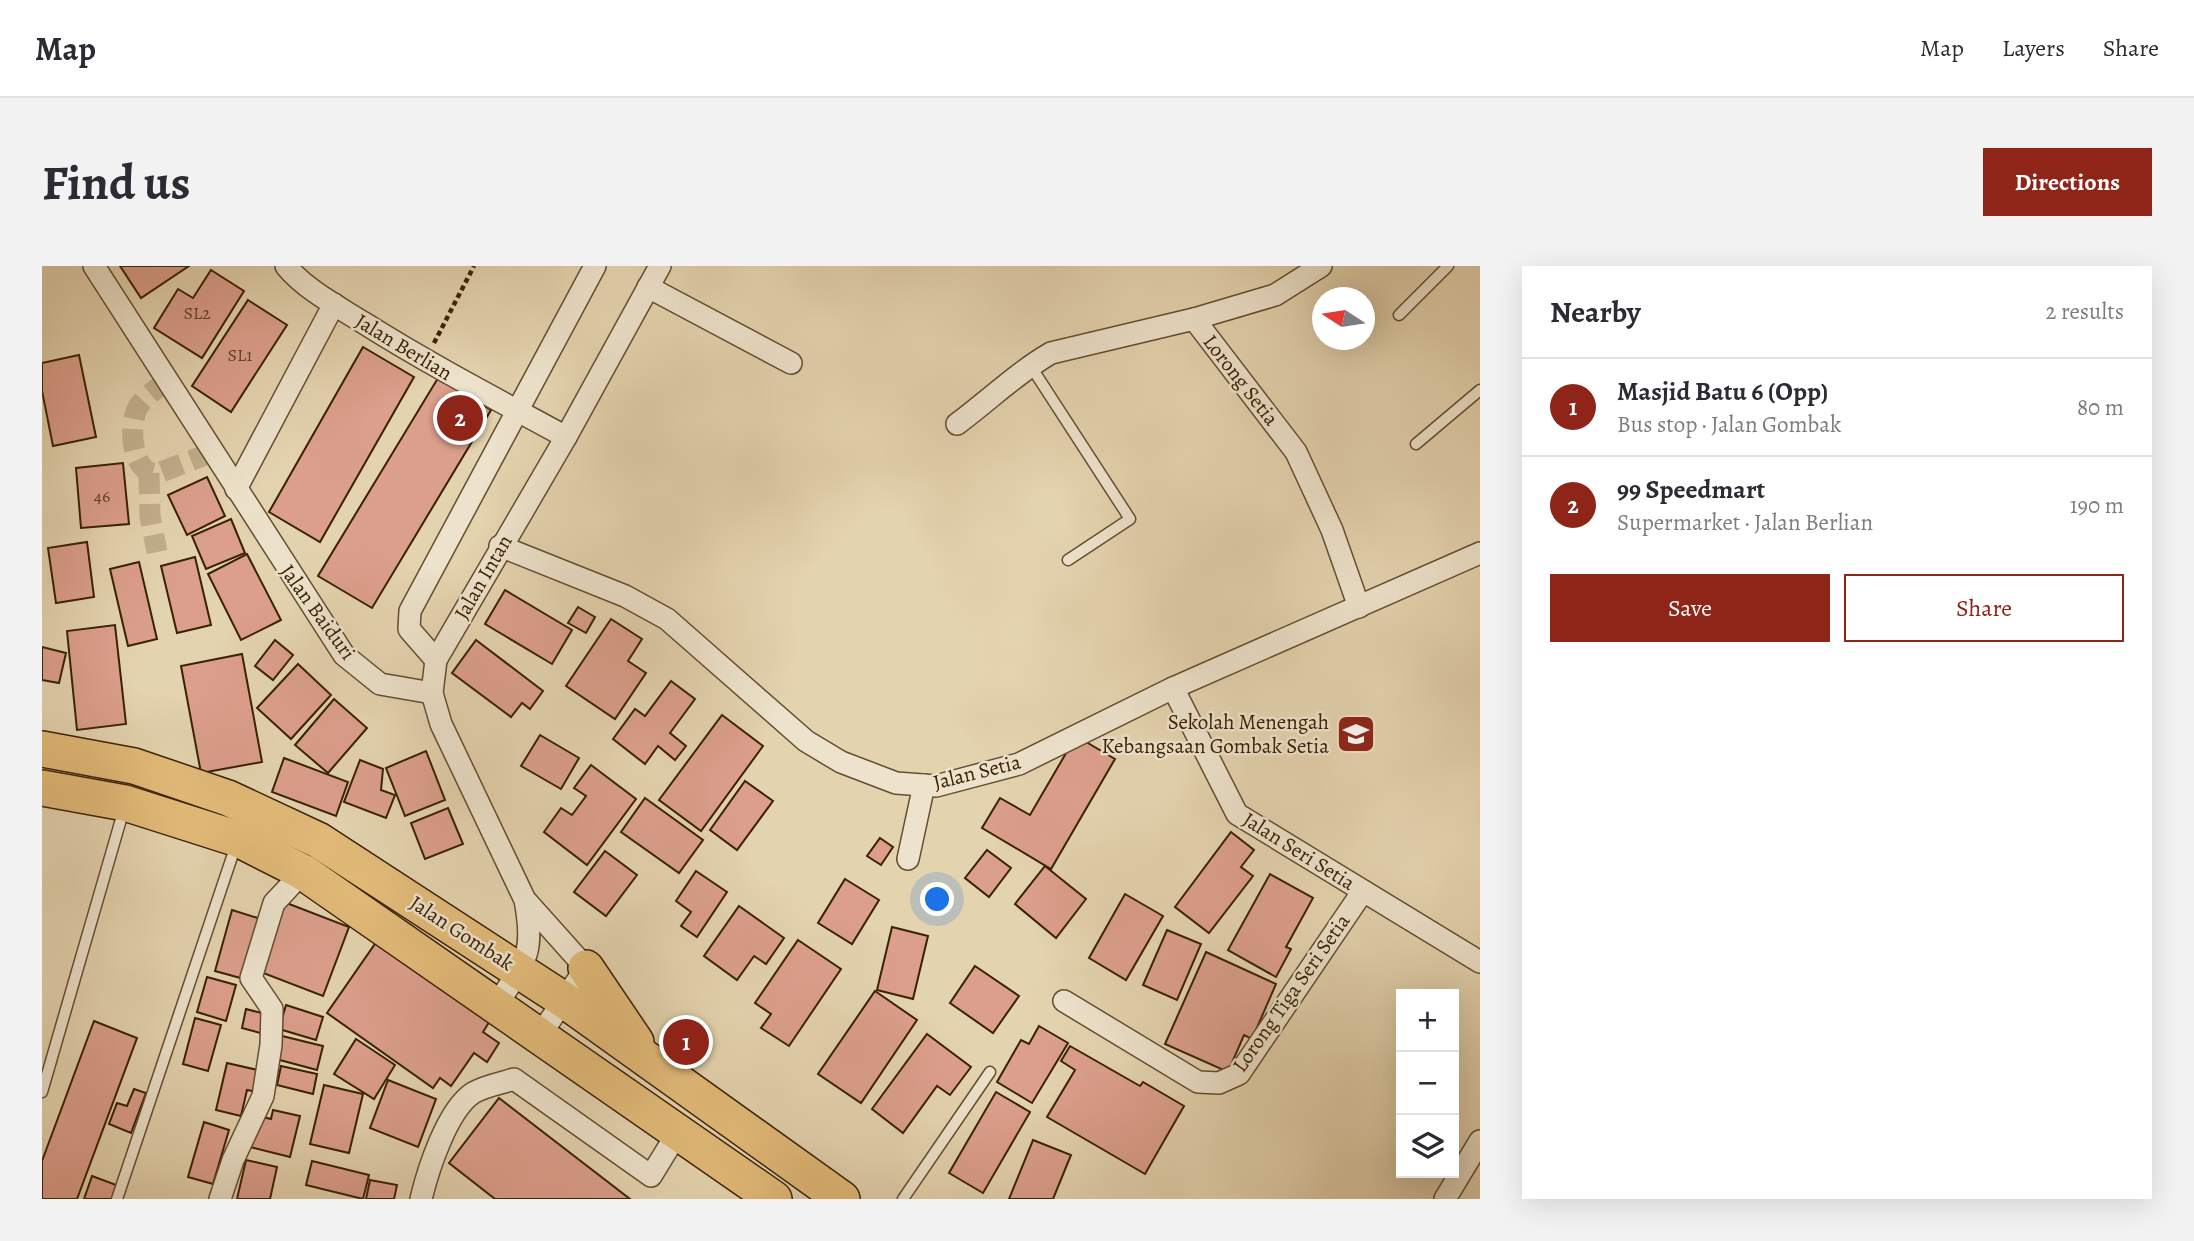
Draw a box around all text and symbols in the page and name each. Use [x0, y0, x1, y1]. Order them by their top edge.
text: Map [35, 26, 96, 71]
text: Map [1920, 32, 1964, 64]
text: Layers [2002, 32, 2065, 64]
text: Share [2103, 32, 2159, 64]
button: Directions [1983, 148, 2152, 216]
text: Find us [42, 149, 190, 216]
north arrow [1312, 287, 1375, 350]
text: Nearby [1550, 292, 1641, 332]
text: 2 results [2046, 296, 2124, 327]
house number: SL2 [183, 301, 211, 325]
street label: Jalan Berlian [350, 307, 458, 387]
street label: Lorong Setia [1197, 329, 1286, 431]
house number: SL1 [228, 343, 252, 367]
text: Masjid Batu 6 (Opp) [1617, 374, 1828, 409]
pin: 2 [437, 392, 483, 444]
text: 1 [1569, 392, 1577, 423]
text: 80 m [2077, 392, 2124, 423]
text: Bus stop · Jalan Gombak [1617, 409, 1841, 440]
text: 99 Speedmart [1617, 472, 1765, 507]
house number: 46 [94, 484, 110, 508]
text: 2 [1567, 490, 1579, 521]
text: 190 m [2070, 490, 2124, 521]
text: Supermarket · Jalan Berlian [1617, 507, 1873, 538]
street label: Jalan Intan [447, 529, 519, 625]
street label: Jalan Baiduri [274, 559, 362, 665]
button: Save [1550, 574, 1830, 642]
button: Share [1844, 574, 2124, 642]
place label: Sekolah Menengah Kebangsaan Gombak Setia [1102, 708, 1329, 760]
school or university icon: Sekolah Menengah Kebangsaan Gombak Setia [1335, 713, 1377, 755]
street label: Jalan Setia [930, 748, 1024, 796]
street label: Jalan Seri Setia [1237, 805, 1361, 897]
your location [920, 882, 954, 916]
street label: Jalan Gombak [404, 889, 520, 977]
street label: Lorong Tiga Seri Setia [1226, 908, 1356, 1078]
map controls [1396, 989, 1459, 1178]
button: + [1396, 989, 1459, 1052]
pin: 1 [663, 1016, 709, 1068]
button: − [1396, 1052, 1459, 1115]
button: layers [1396, 1115, 1459, 1178]

